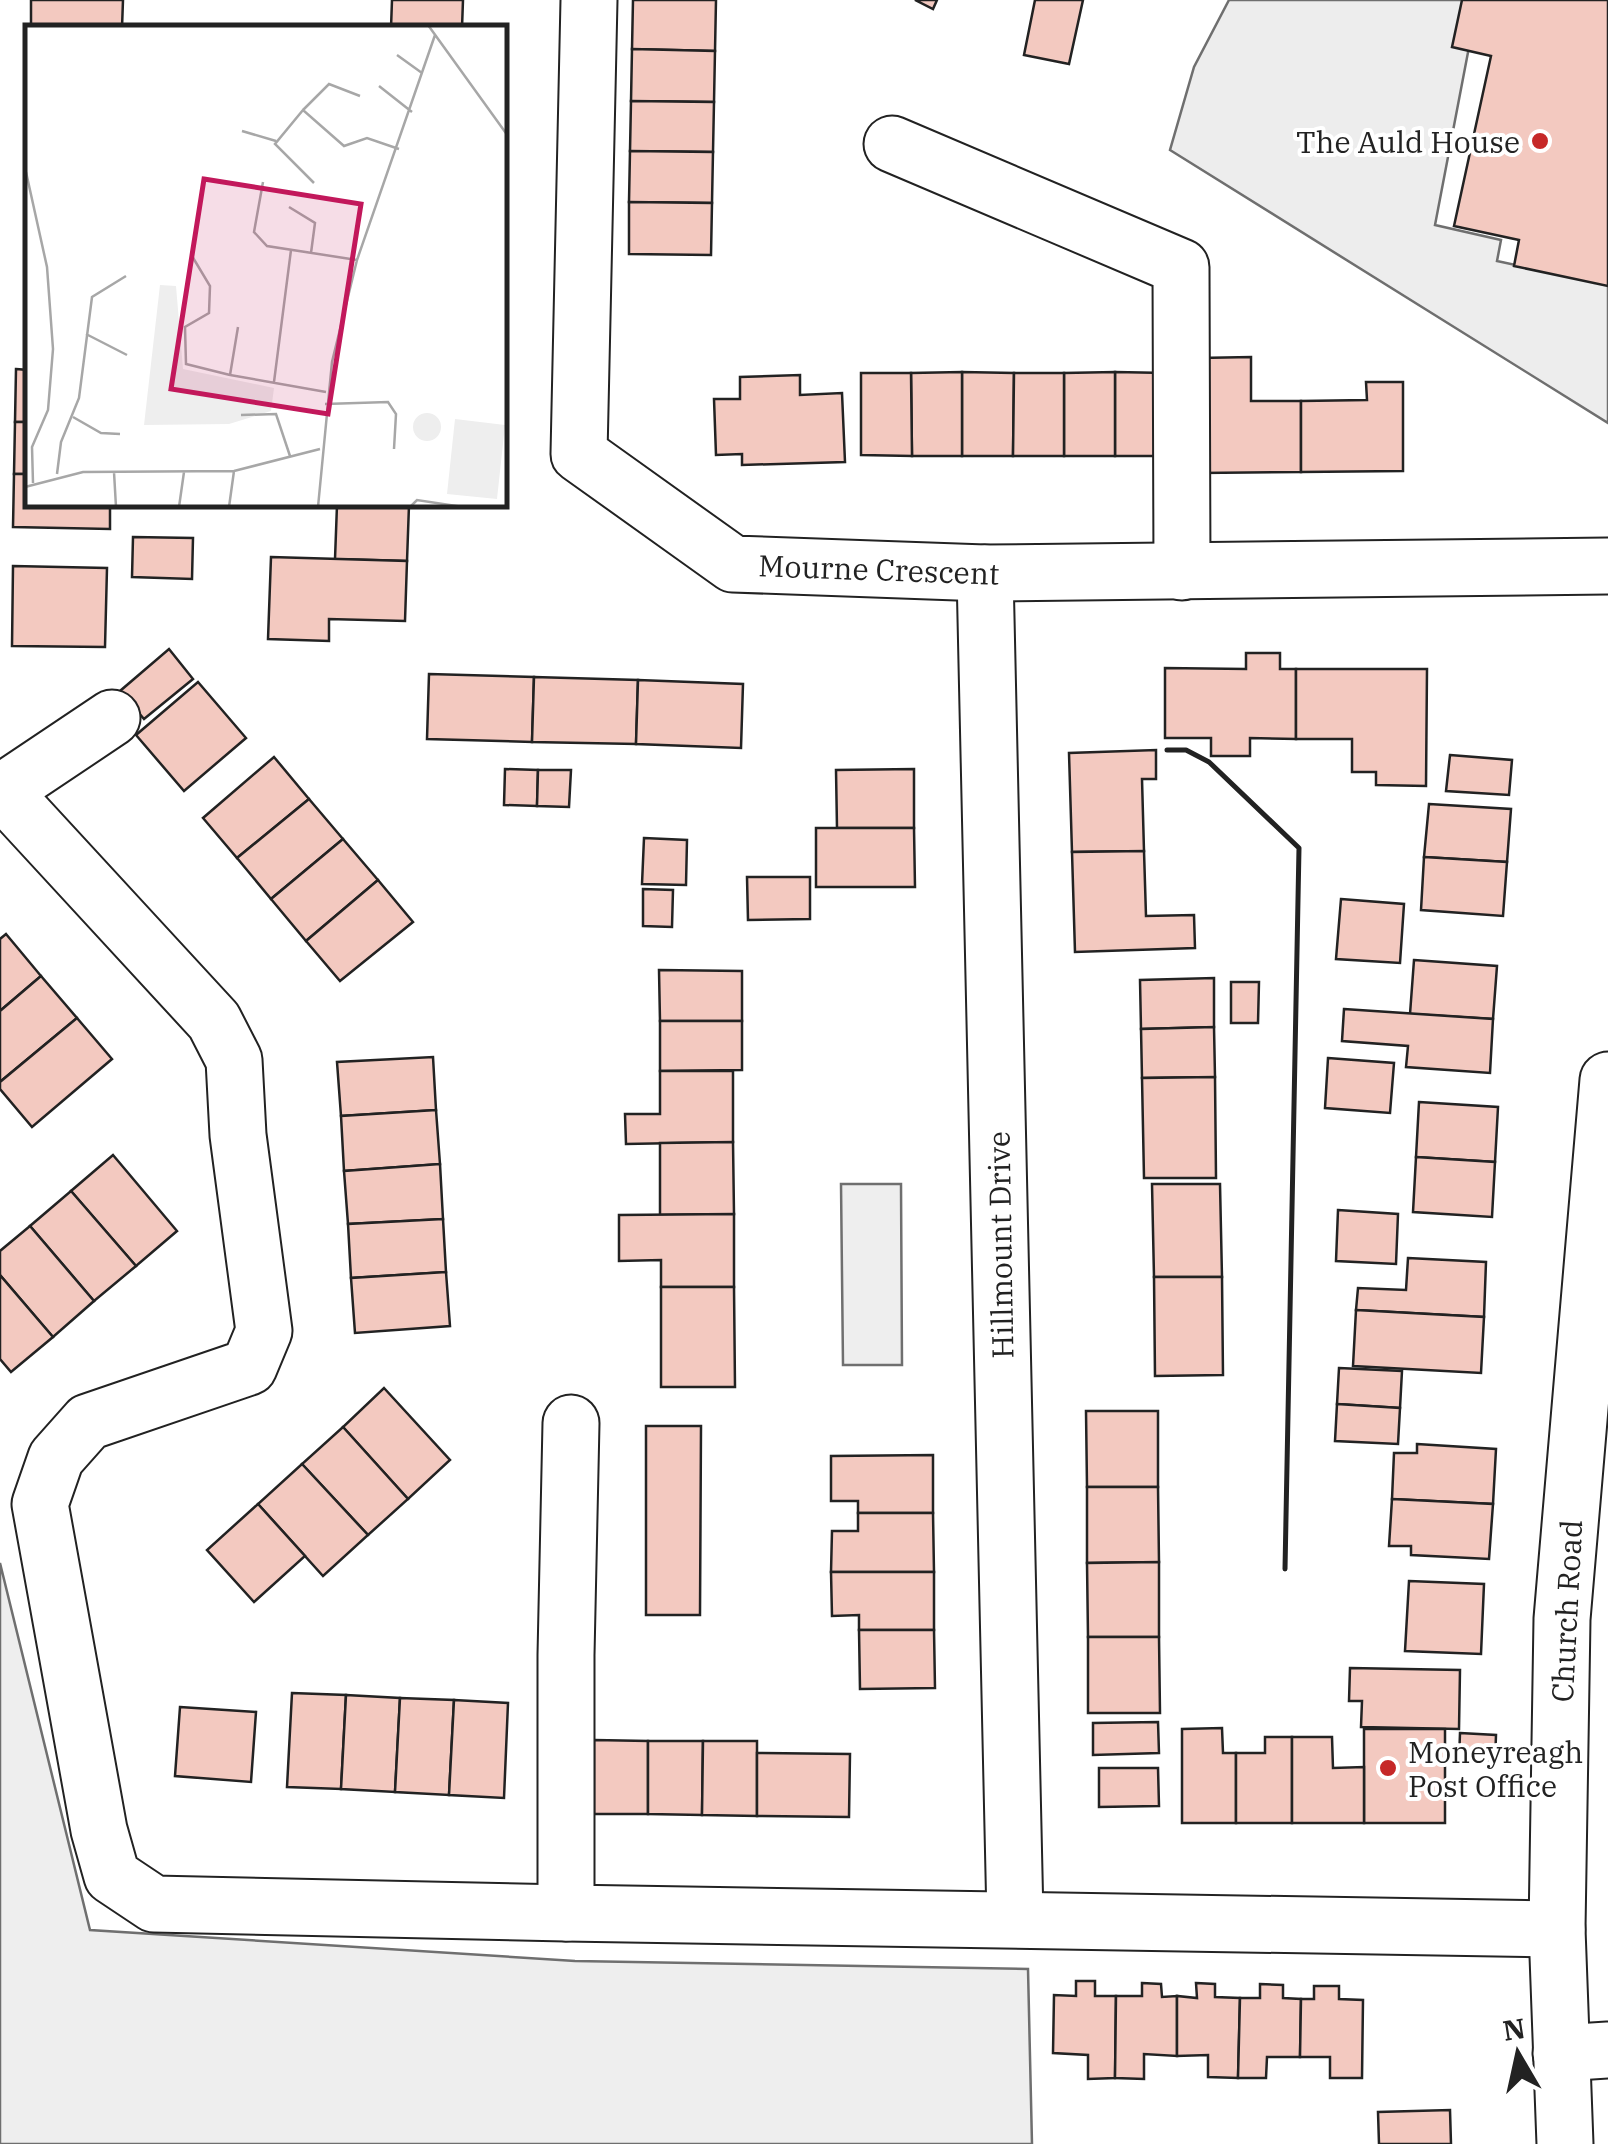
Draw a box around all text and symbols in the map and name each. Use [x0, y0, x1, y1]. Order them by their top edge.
inset map [25, 25, 508, 508]
place label: The Auld House [1296, 122, 1520, 161]
marker: The Auld House [1529, 130, 1551, 152]
street label: Mourne Crescent [758, 545, 1000, 593]
street label: Hillmount Drive [979, 1131, 1021, 1359]
street label: Church Road [1542, 1519, 1590, 1703]
place label: Moneyreagh Post Office [1408, 1732, 1583, 1805]
marker: Moneyreagh Post Office [1377, 1757, 1399, 1779]
north arrow [1468, 2004, 1568, 2104]
text: N [1500, 2009, 1528, 2049]

